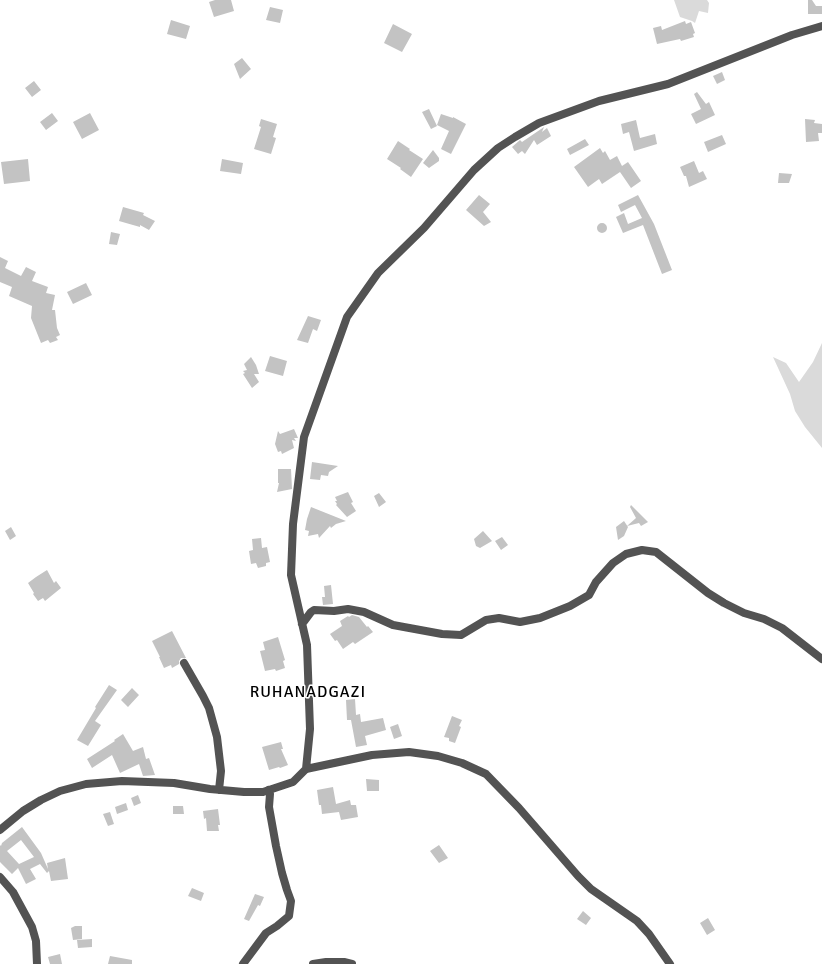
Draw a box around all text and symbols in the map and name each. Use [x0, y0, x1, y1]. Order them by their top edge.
district label: RUHANADGAZI [250, 683, 366, 703]

